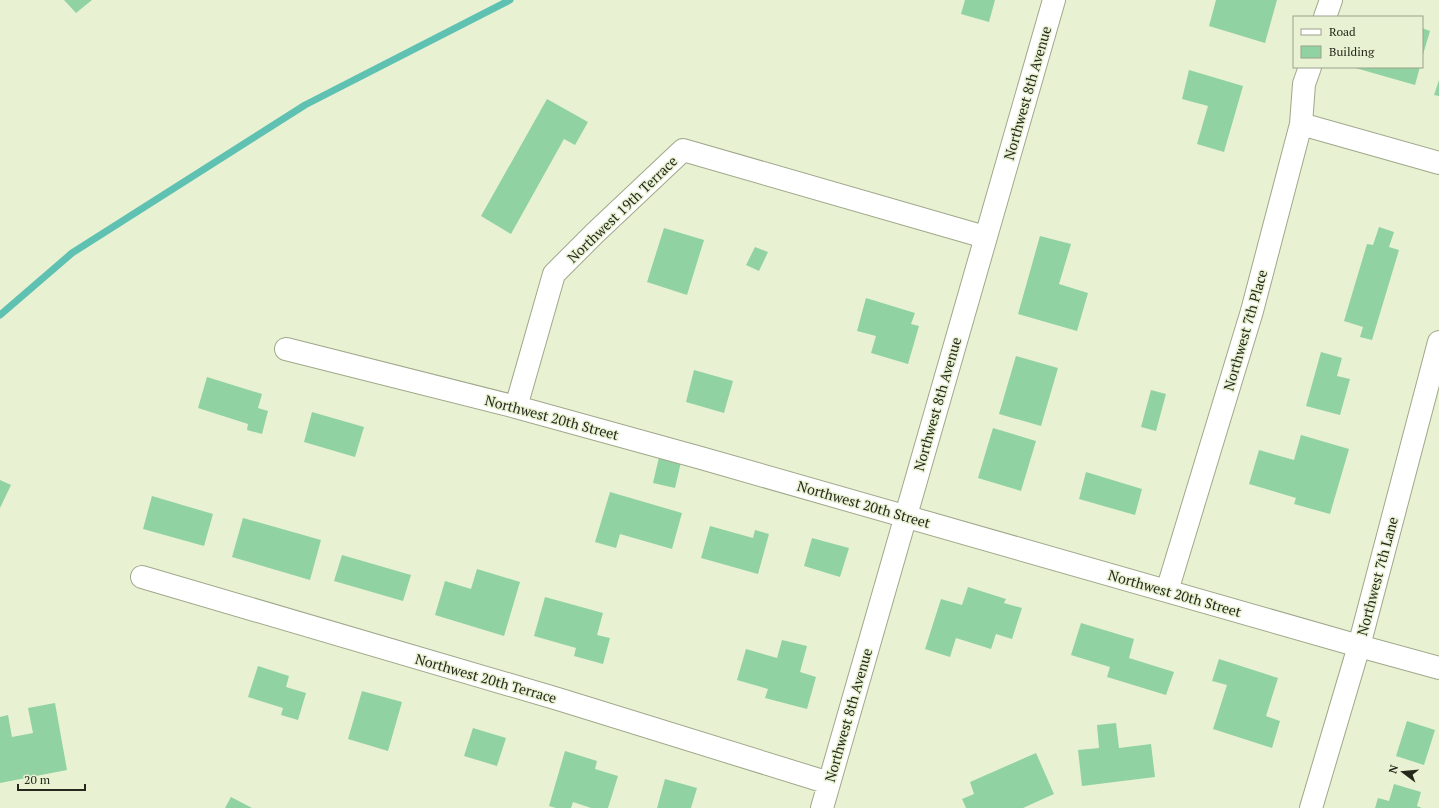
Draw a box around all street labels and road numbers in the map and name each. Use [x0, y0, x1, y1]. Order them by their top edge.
street label: Northwest 8th Avenue [999, 24, 1055, 162]
street label: Northwest 19th Terrace [563, 151, 681, 267]
street label: Northwest 7th Place [1219, 267, 1271, 393]
street label: Northwest 8th Avenue [909, 335, 965, 473]
street label: Northwest 20th Street [483, 390, 622, 444]
street label: Northwest 20th Street [795, 476, 934, 532]
street label: Northwest 7th Lane [1352, 514, 1402, 638]
street label: Northwest 20th Street [1106, 565, 1245, 621]
street label: Northwest 8th Avenue [820, 646, 876, 784]
street label: Northwest 20th Terrace [413, 649, 559, 707]

